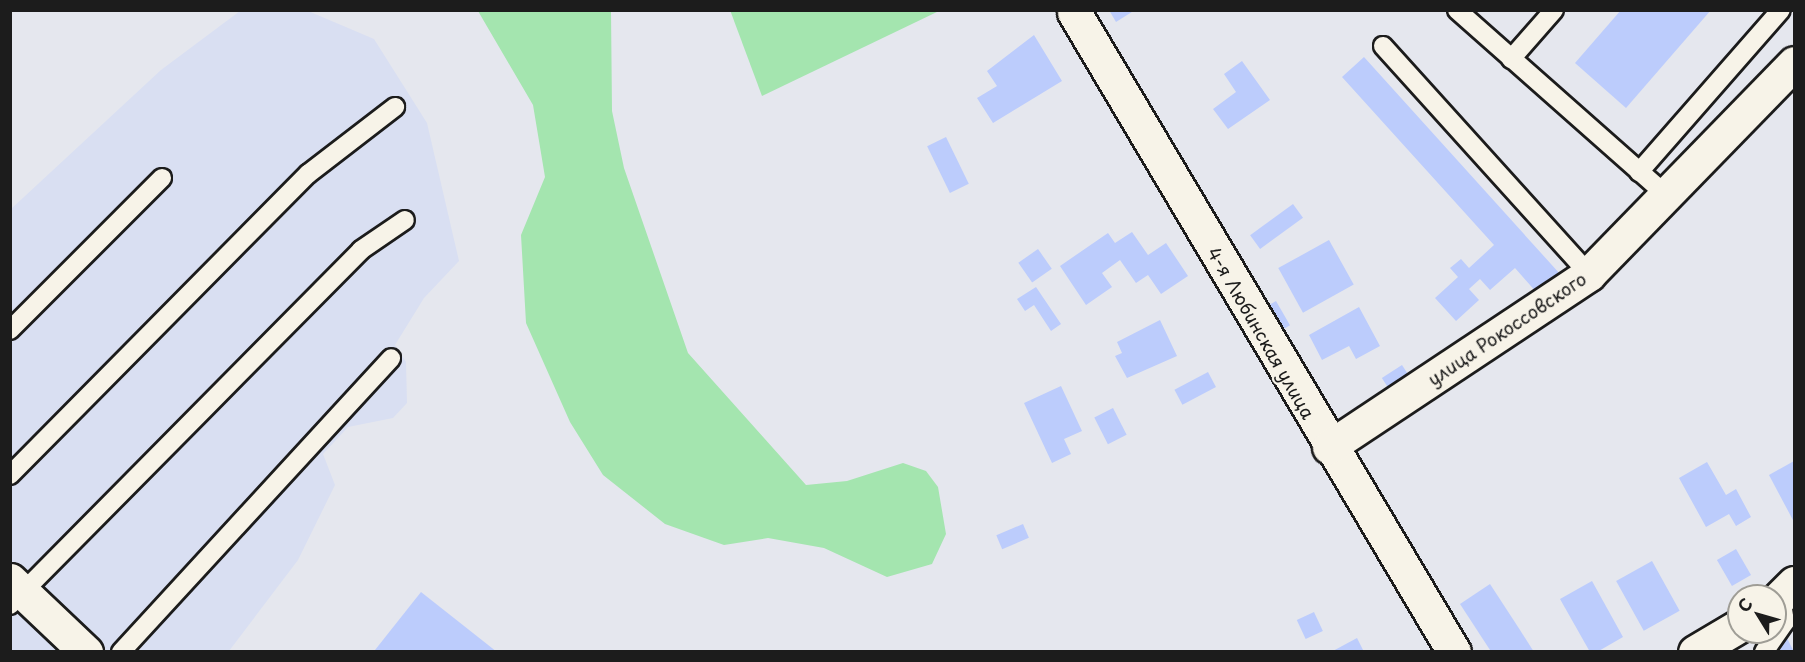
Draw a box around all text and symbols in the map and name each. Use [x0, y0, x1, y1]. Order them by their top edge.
street label: 4-я Любинская улица [1203, 243, 1319, 423]
street label: улица Рокоссовского [1423, 267, 1591, 391]
north arrow [1727, 584, 1787, 644]
text: С [1731, 592, 1757, 616]

